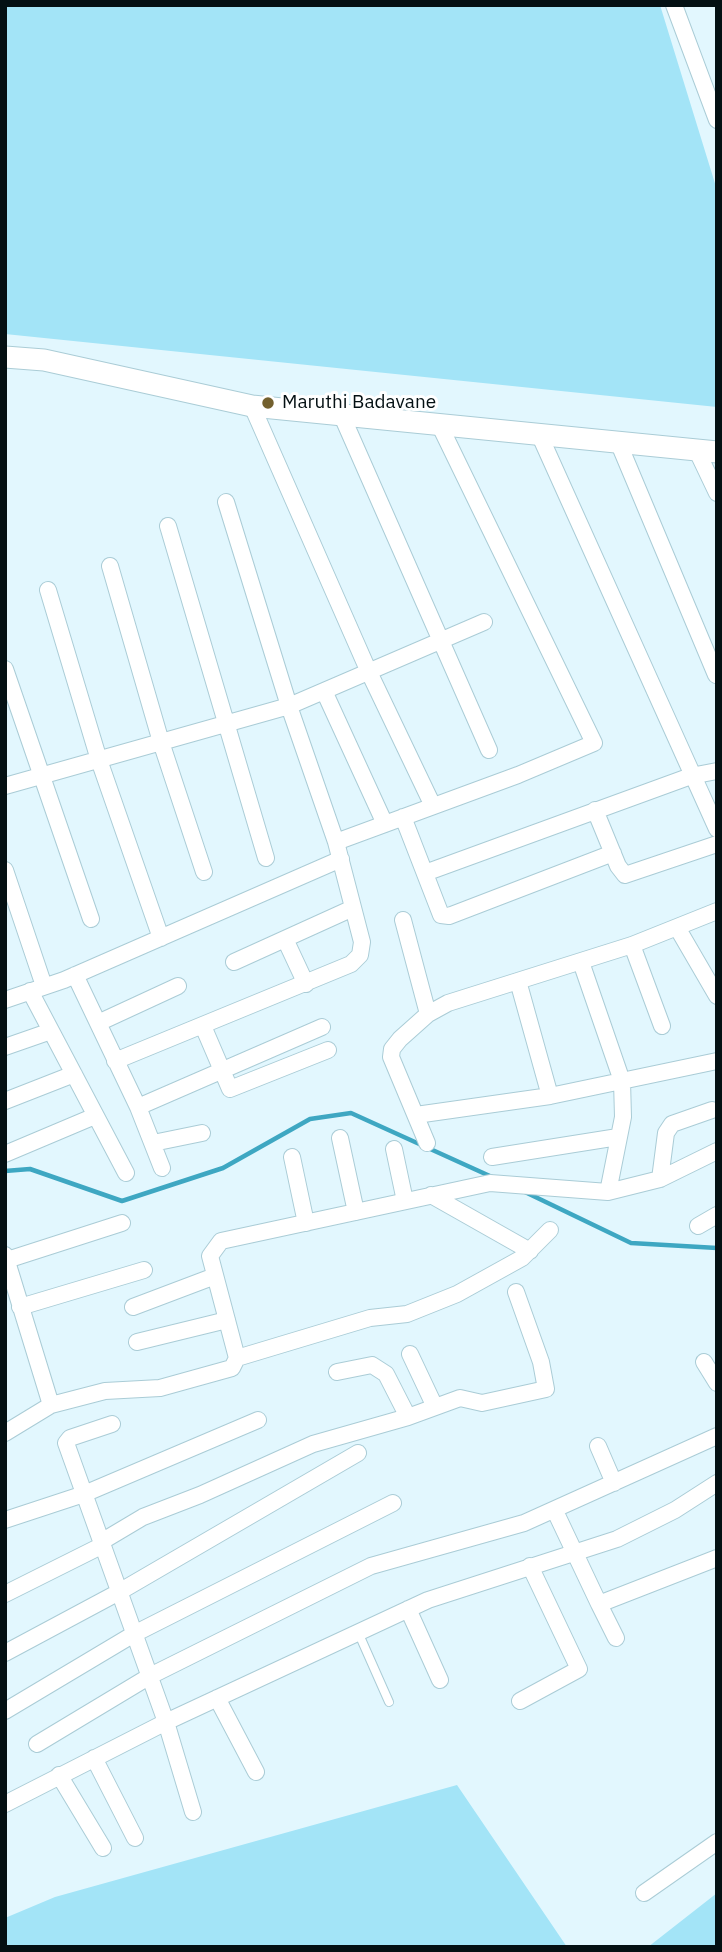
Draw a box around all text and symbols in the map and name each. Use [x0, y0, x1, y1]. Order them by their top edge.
place label: Maruthi Badavane [282, 392, 436, 414]
marker: Maruthi Badavane [260, 395, 276, 411]

